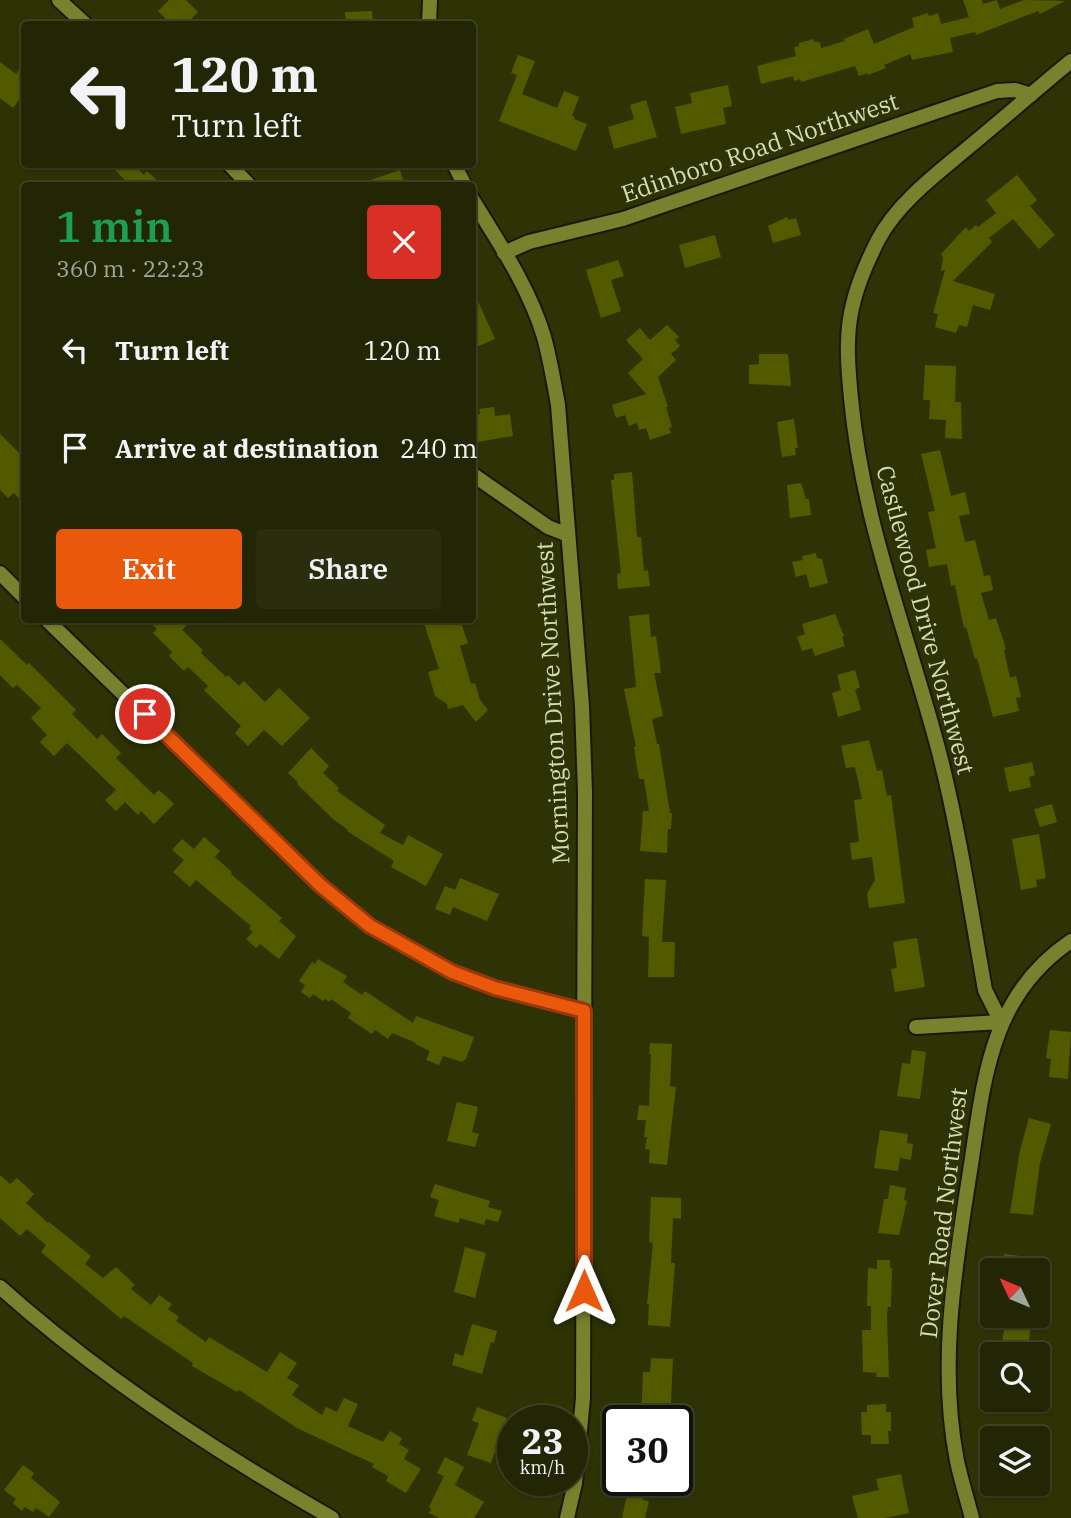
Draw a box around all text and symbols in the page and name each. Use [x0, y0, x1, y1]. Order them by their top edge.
text: 120 m [171, 42, 318, 105]
icon: left [56, 49, 147, 140]
street label: Edinboro Road Northwest [617, 85, 902, 210]
text: Turn left [171, 104, 302, 146]
text: 1 min [56, 199, 173, 254]
button: close [367, 205, 441, 279]
text: 360 m · 22:23 [56, 253, 205, 283]
icon: left [56, 331, 94, 369]
text: Turn left [115, 333, 229, 367]
text: 120 m [363, 333, 441, 367]
icon: arrive [56, 429, 94, 467]
text: Arrive at destination [115, 431, 379, 465]
text: 240 m [400, 431, 478, 465]
street label: Castlewood Drive Northwest [869, 462, 983, 778]
button: Exit [56, 529, 242, 609]
button: Share [256, 529, 441, 609]
street label: Mornington Drive Northwest [528, 541, 576, 865]
pin [115, 684, 175, 744]
icon: arrive [126, 695, 164, 733]
street label: Dover Road Northwest [912, 1086, 974, 1340]
position arrow [547, 1254, 621, 1328]
north arrow [980, 1258, 1050, 1328]
map controls [980, 1258, 1050, 1496]
button: search [980, 1342, 1050, 1412]
speed limit sign: 30 [602, 1405, 693, 1496]
text: 23 [521, 1418, 564, 1464]
button: layers [980, 1426, 1050, 1496]
text: km/h [520, 1456, 565, 1479]

